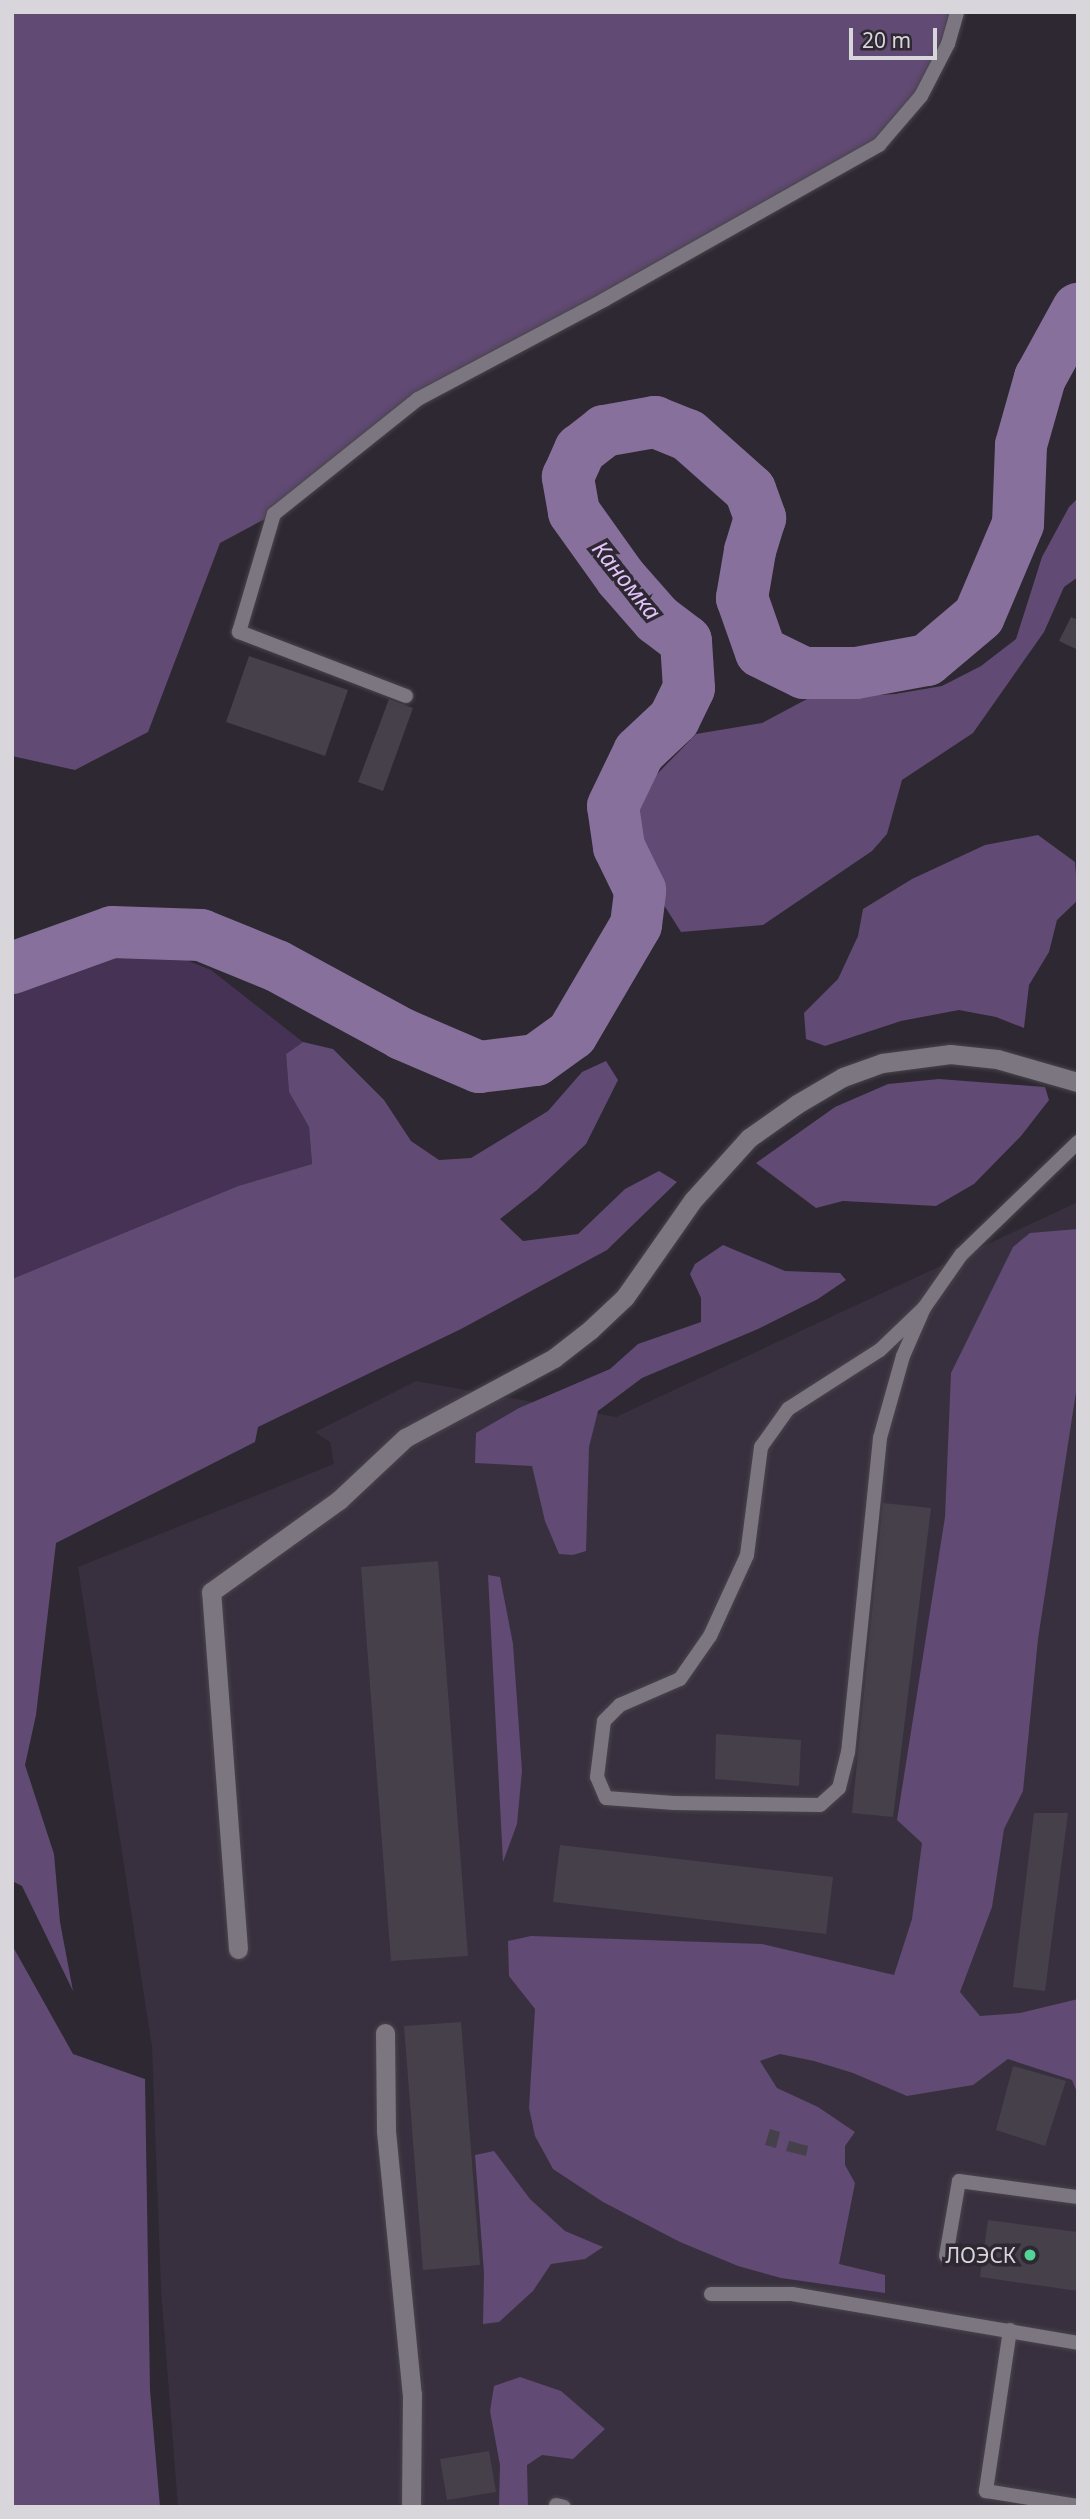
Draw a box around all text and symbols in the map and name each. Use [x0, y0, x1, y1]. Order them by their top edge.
scale bar [852, 14, 940, 58]
text: 20 m [862, 26, 911, 54]
water label: Каномка [587, 535, 667, 625]
place label: ЛОЭСК [945, 2242, 1016, 2268]
marker: ЛОЭСК [1022, 2247, 1038, 2263]

